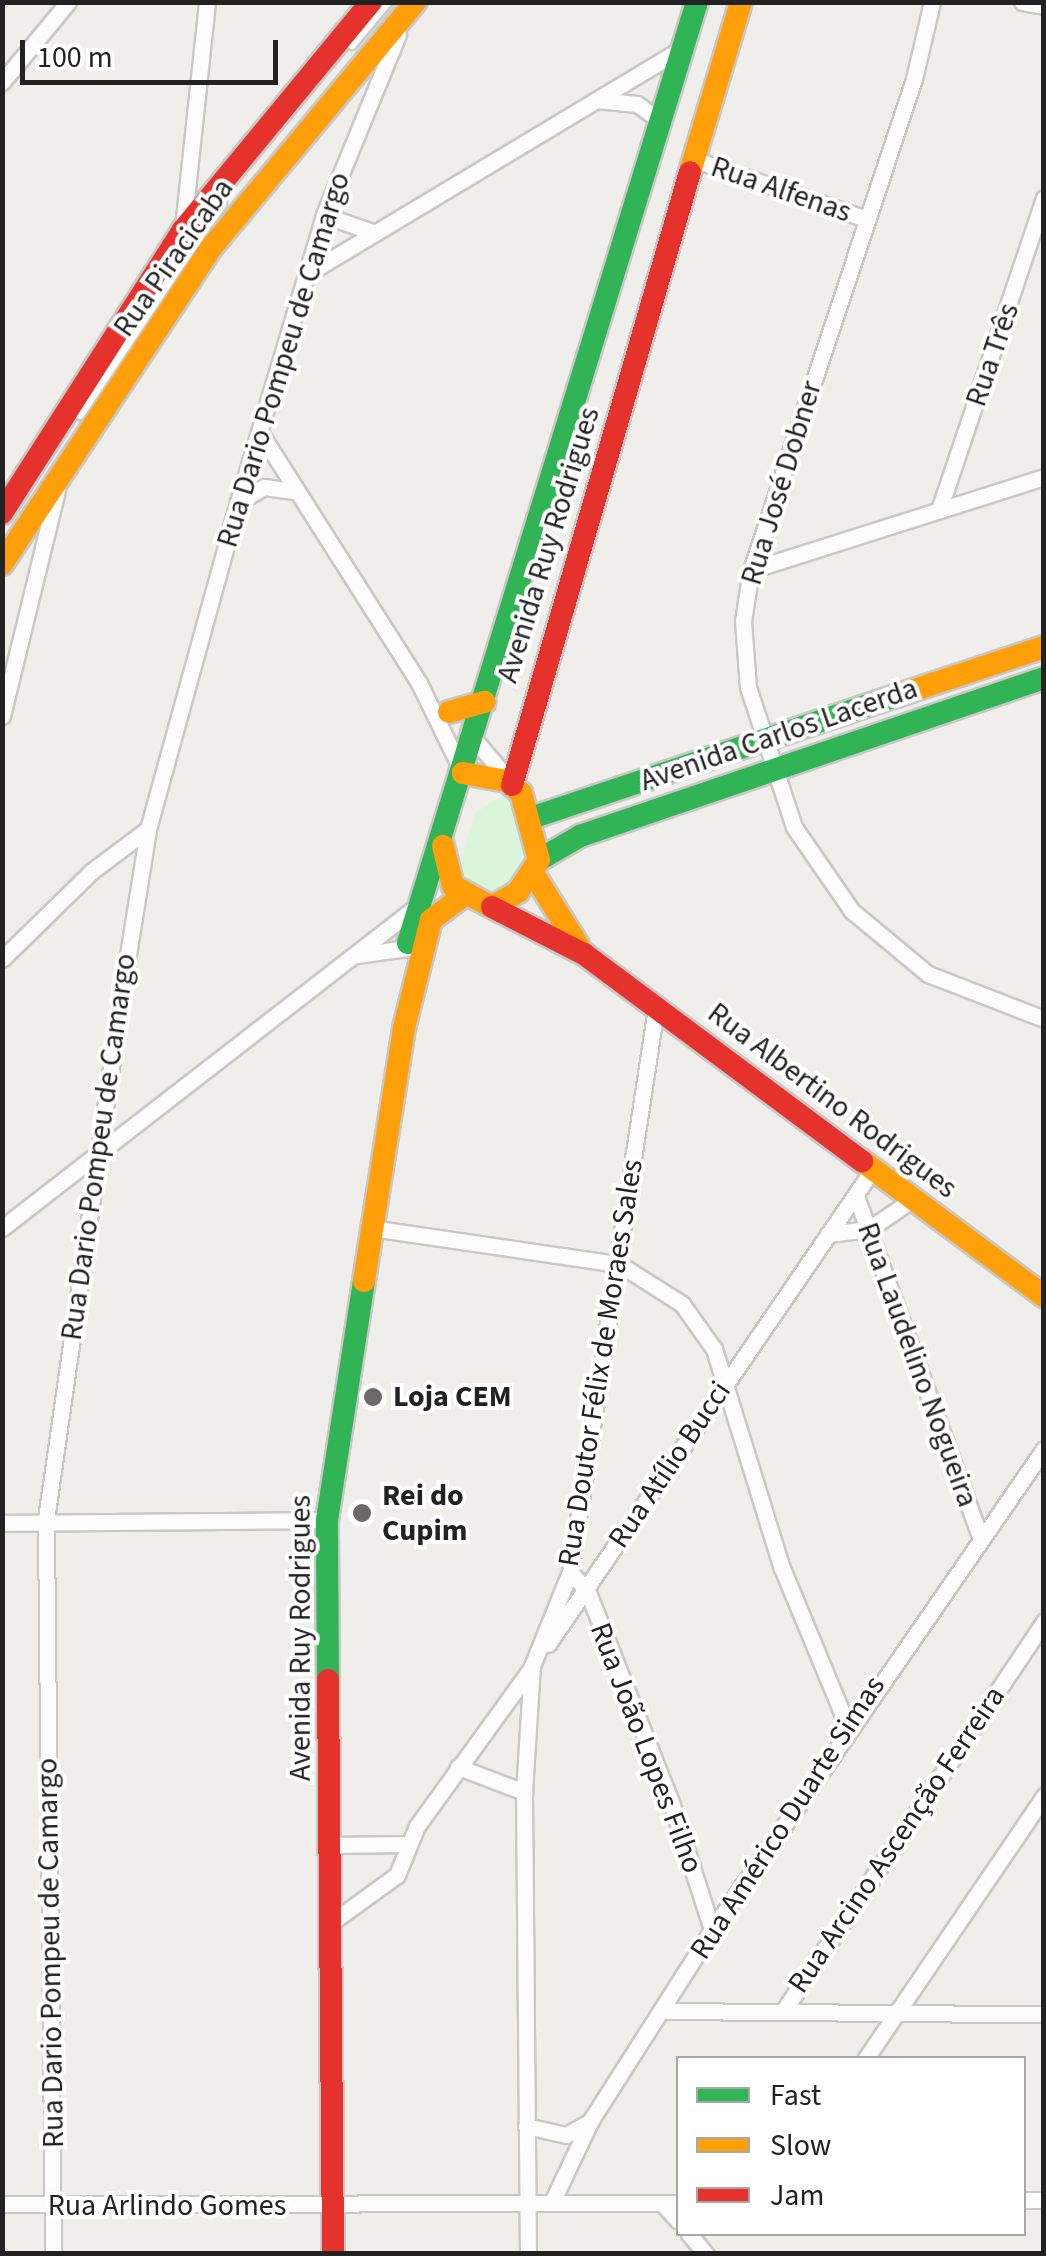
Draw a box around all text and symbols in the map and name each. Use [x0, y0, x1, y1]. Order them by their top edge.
scale bar [25, 20, 282, 82]
text: 100 m [37, 36, 113, 79]
street label: Rua Alfenas [706, 149, 856, 231]
street label: Rua Dario Pompeu de Camargo [210, 168, 358, 552]
street label: Rua Piracicaba [106, 172, 242, 344]
street label: Rua Três [959, 299, 1027, 411]
street label: Rua José Dobner [734, 377, 830, 589]
street label: Avenida Ruy Rodrigues [490, 403, 608, 687]
street label: Avenida Carlos Lacerda [636, 671, 922, 799]
street label: Rua Dario Pompeu de Camargo [54, 951, 144, 1343]
street label: Rua Albertino Rodrigues [700, 995, 964, 1207]
street label: Rua Doutor Félix de Moraes Sales [551, 1157, 651, 1569]
street label: Rua Laudelino Nogueira [849, 1218, 985, 1512]
street label: Rua Atílio Bucci [601, 1375, 739, 1555]
place label: Loja CEM [393, 1379, 512, 1415]
marker: Loja CEM [362, 1386, 384, 1408]
place label: Rei do Cupim [382, 1478, 467, 1548]
street label: Avenida Ruy Rodrigues [283, 1495, 319, 1781]
marker: Rei do Cupim [351, 1502, 373, 1524]
street label: Rua João Lopes Filho [582, 1618, 710, 1878]
street label: Rua Américo Duarte Simas [683, 1670, 893, 1966]
street label: Rua Arcino Ascenção Ferreira [781, 1680, 1013, 2000]
street label: Rua Dario Pompeu de Camargo [30, 1758, 72, 2148]
legend [676, 2056, 1026, 2236]
text: Fast [770, 2074, 821, 2117]
text: Slow [770, 2124, 831, 2167]
text: Jam [770, 2174, 824, 2217]
street label: Rua Arlindo Gomes [48, 2188, 286, 2224]

